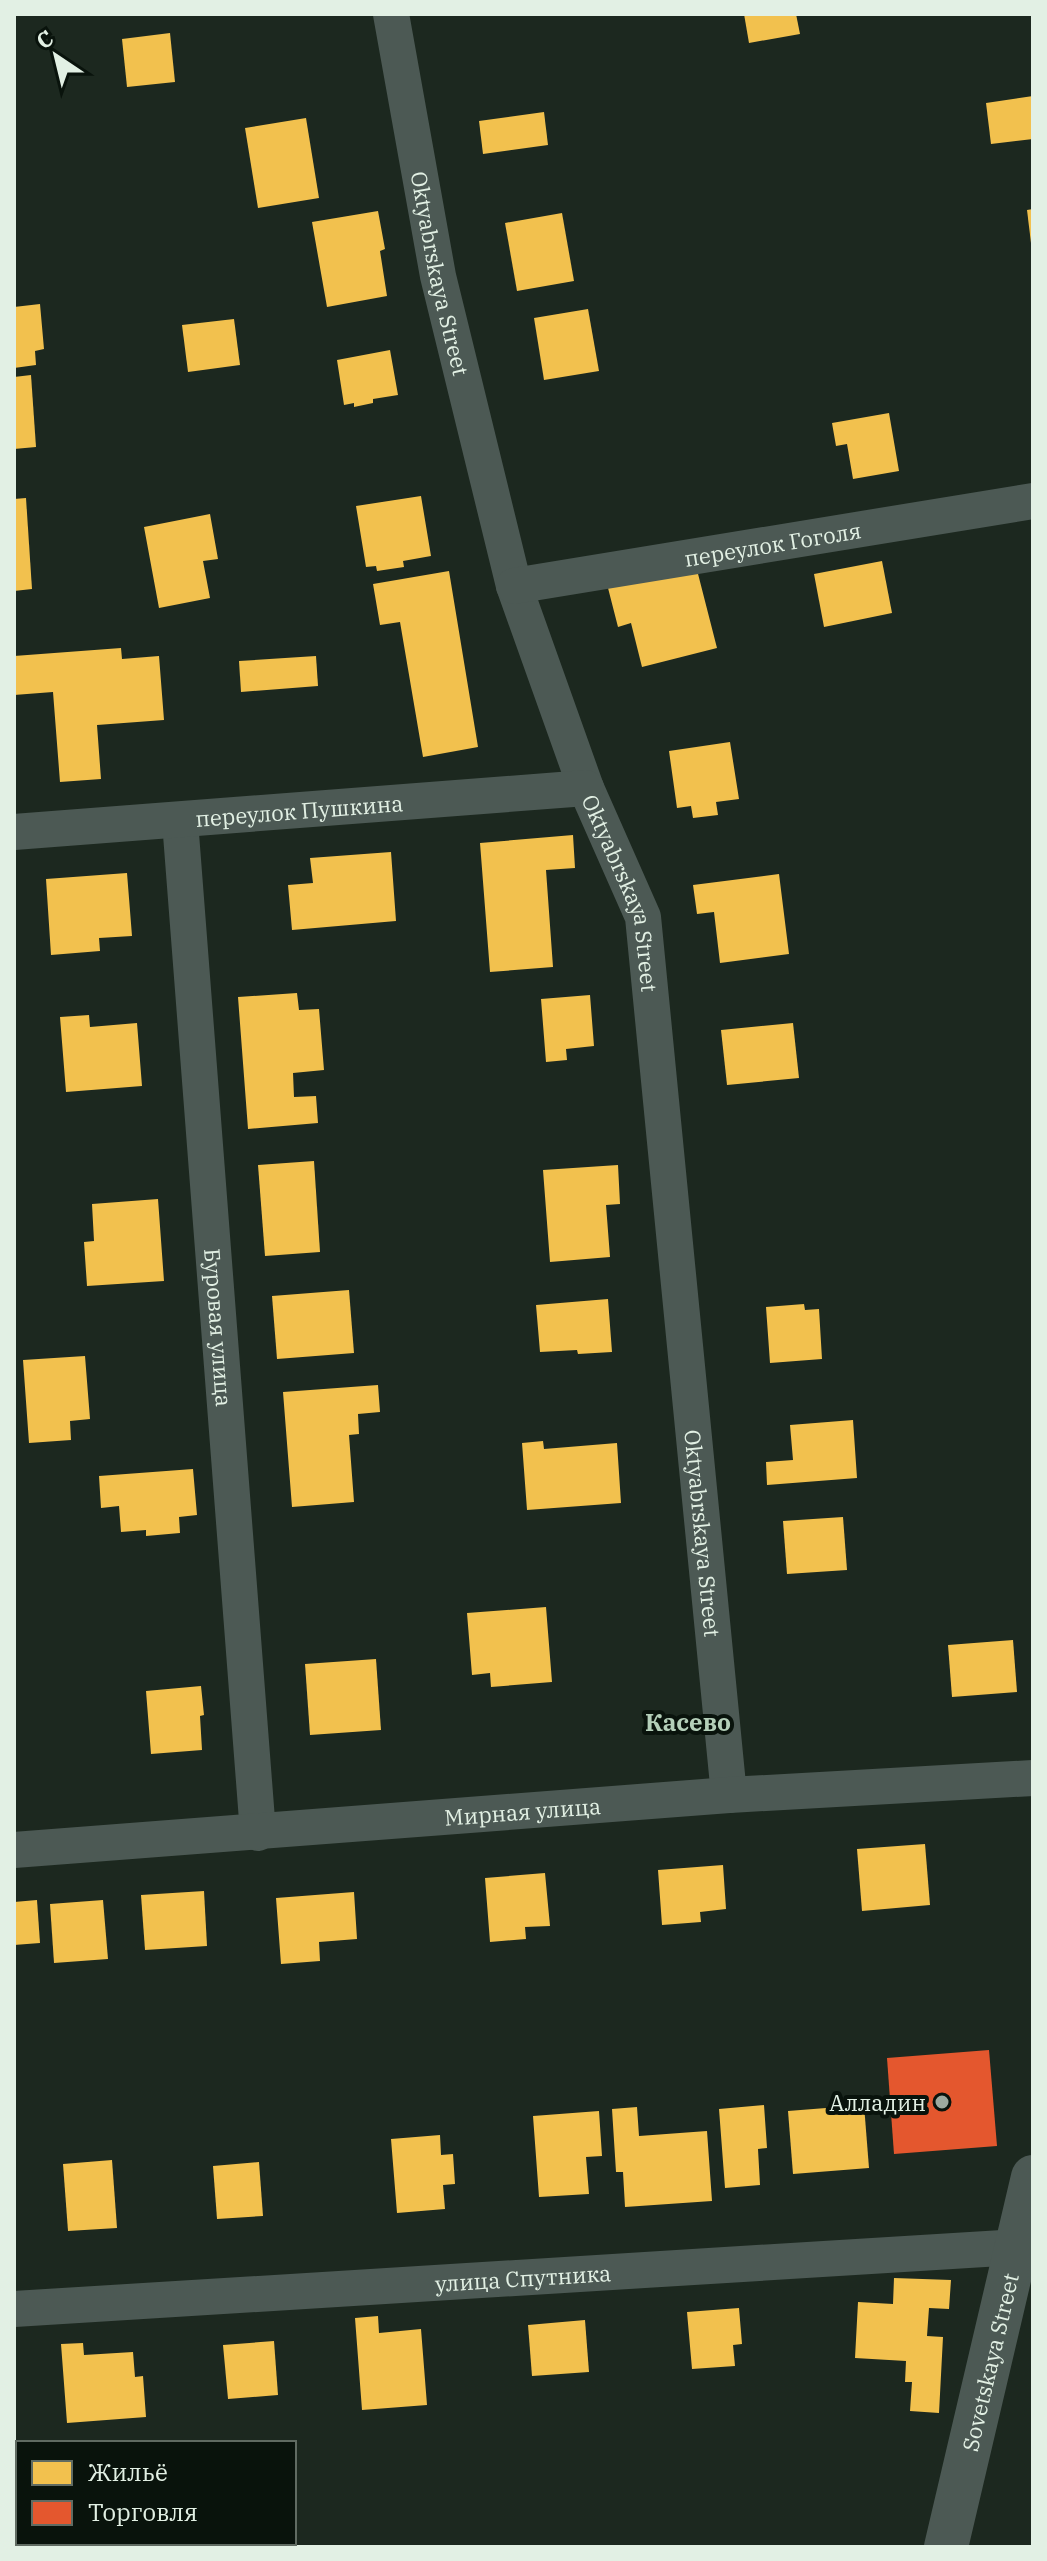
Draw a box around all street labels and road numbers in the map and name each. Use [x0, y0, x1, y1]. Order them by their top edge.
street label: Oktyabrskaya Street [405, 169, 476, 379]
street label: переулок Гоголя [682, 515, 863, 572]
street label: переулок Пушкина [194, 788, 404, 833]
street label: Oktyabrskaya Street [576, 790, 665, 994]
street label: Буровая улица [198, 1247, 240, 1408]
street label: Oktyabrskaya Street [679, 1428, 728, 1638]
street label: Мирная улица [443, 1790, 602, 1831]
street label: улица Спутника [434, 2258, 612, 2297]
street label: Sovetskaya Street [955, 2270, 1024, 2454]

